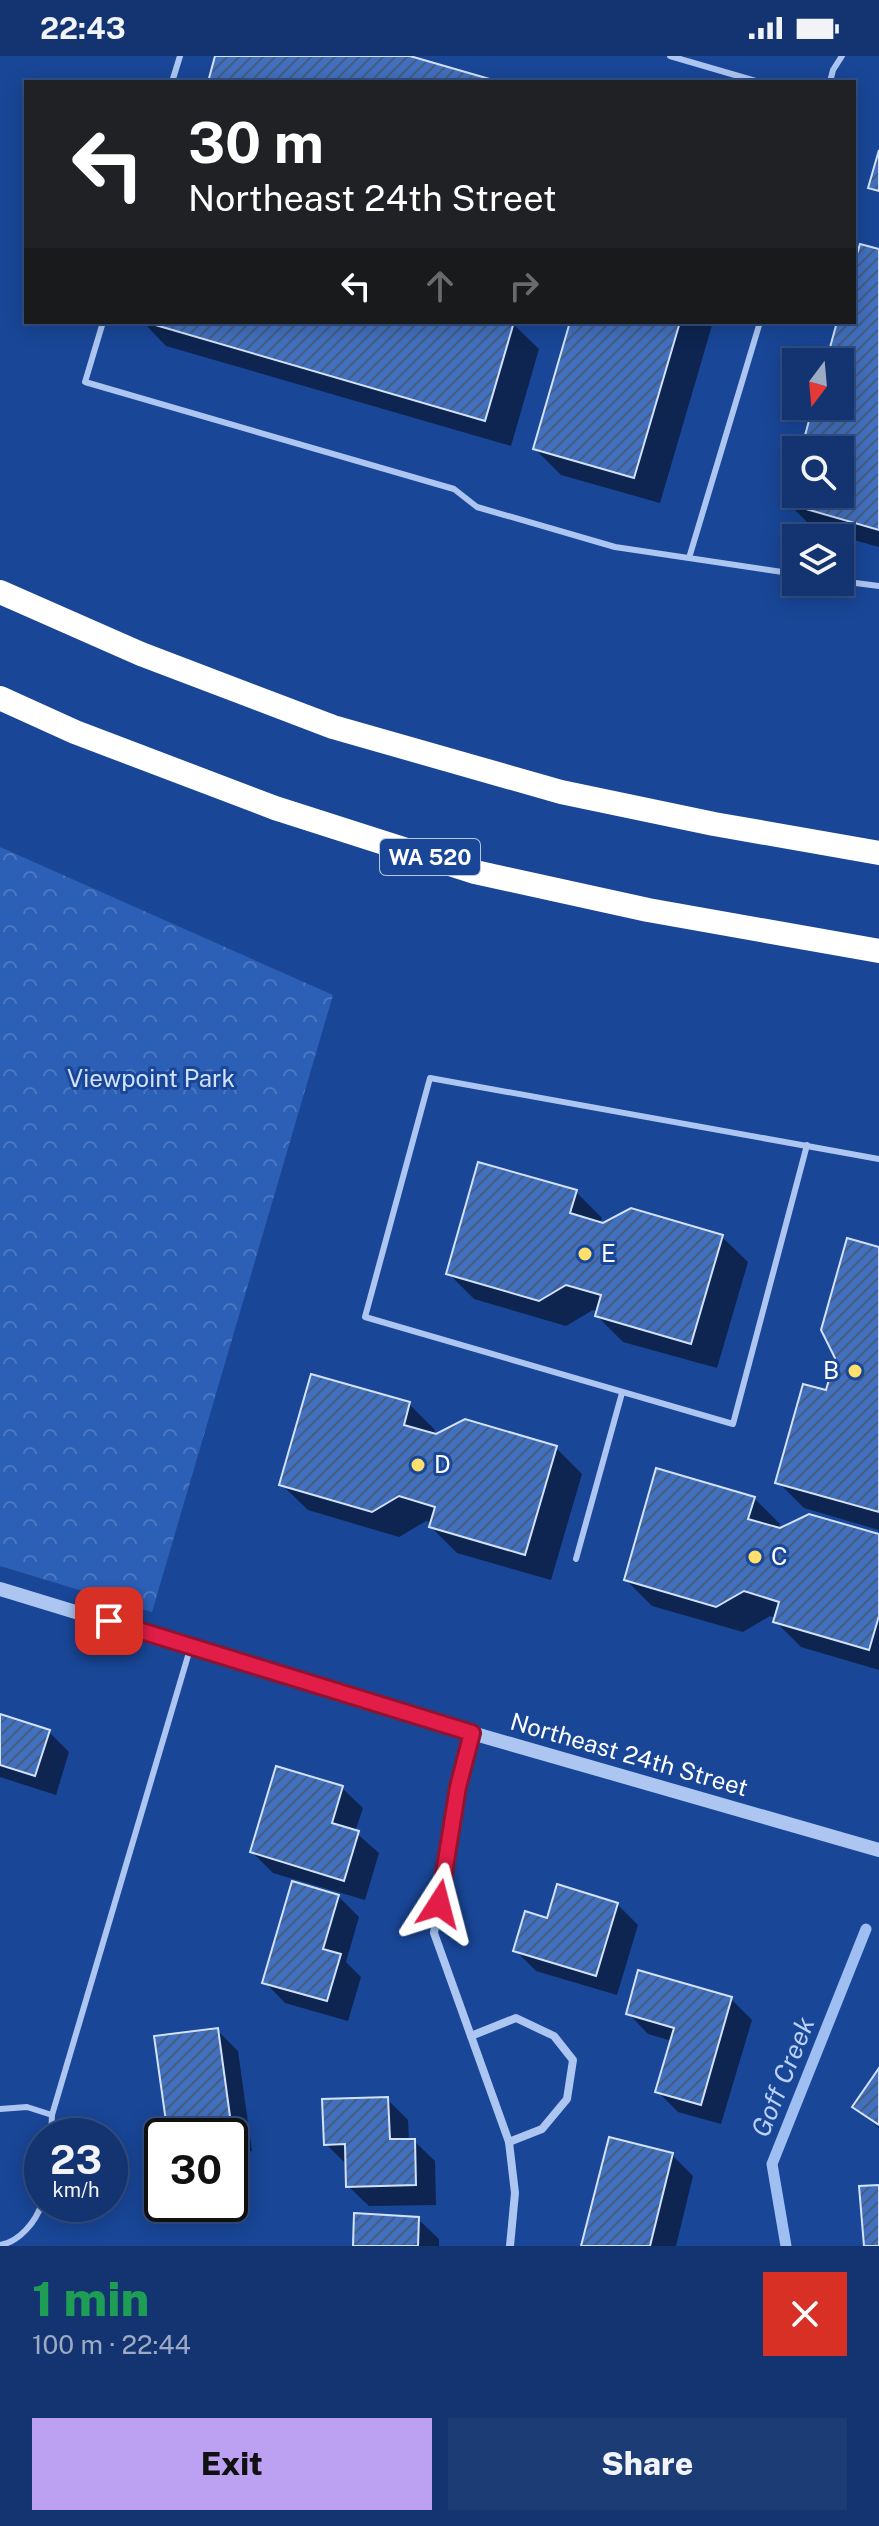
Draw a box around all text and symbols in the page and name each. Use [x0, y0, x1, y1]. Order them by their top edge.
text: 22:43 [40, 10, 126, 46]
text: 30 m [188, 110, 324, 176]
icon: left [56, 112, 160, 216]
text: Northeast 24th Street [188, 177, 557, 219]
icon: left [334, 264, 378, 308]
icon: ahead [418, 264, 462, 308]
icon: right [502, 264, 546, 308]
north arrow [782, 348, 854, 420]
map controls [782, 348, 854, 596]
button: search [782, 436, 854, 508]
button: layers [782, 524, 854, 596]
road number: WA 520 [380, 839, 480, 875]
park label: Viewpoint Park [67, 1064, 235, 1092]
place label: E [601, 1239, 616, 1267]
marker: E [576, 1245, 594, 1263]
place label: B [823, 1356, 839, 1384]
marker: B [846, 1362, 864, 1380]
place label: D [434, 1450, 451, 1478]
marker: D [409, 1456, 427, 1474]
place label: C [771, 1542, 788, 1570]
marker: C [746, 1548, 764, 1566]
pin [75, 1587, 143, 1655]
icon: arrive [87, 1599, 131, 1643]
street label: Northeast 24th Street [507, 1707, 751, 1801]
position arrow [397, 1862, 481, 1946]
water label: Goff Creek [744, 2012, 821, 2141]
speed limit sign: 30 [144, 2118, 248, 2222]
text: 23 [50, 2136, 102, 2183]
text: km/h [52, 2178, 100, 2202]
text: 1 min [32, 2270, 149, 2327]
button: close [763, 2272, 847, 2356]
text: 100 m · 22:44 [32, 2329, 191, 2360]
button: Exit [32, 2418, 432, 2510]
button: Share [448, 2418, 847, 2510]

